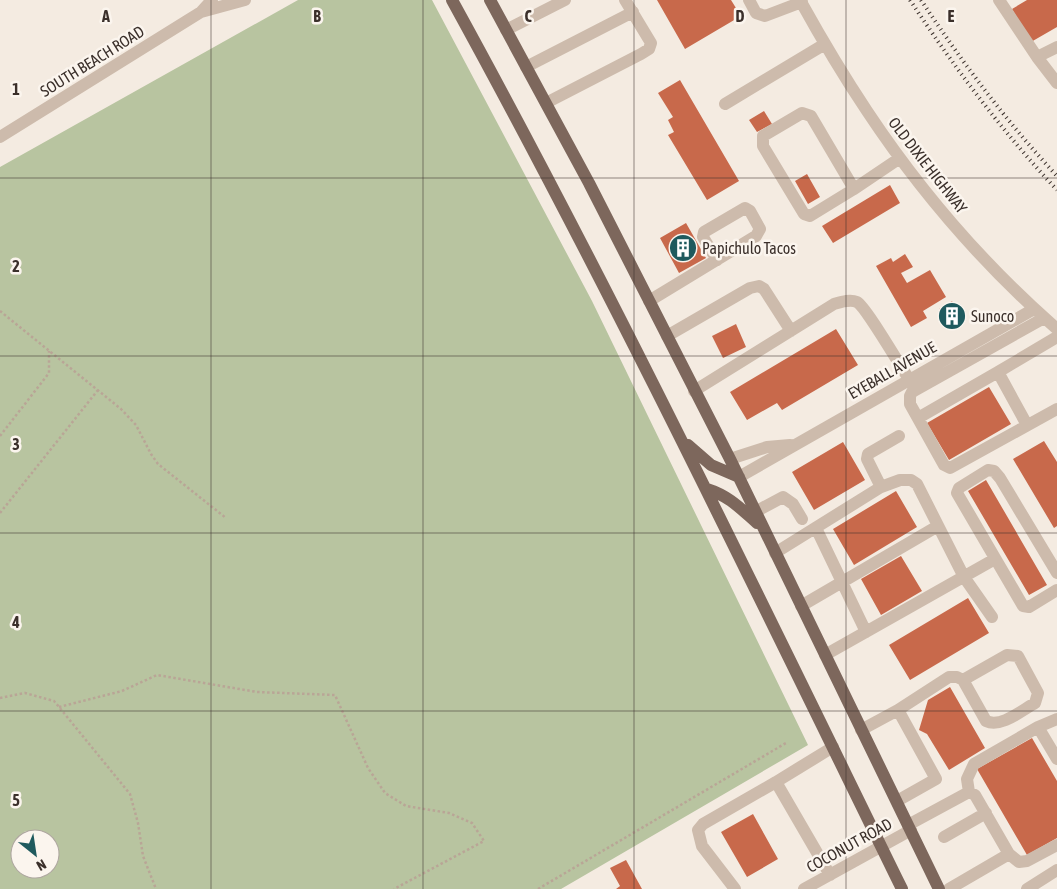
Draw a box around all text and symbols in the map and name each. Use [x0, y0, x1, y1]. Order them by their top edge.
text: A [101, 7, 110, 25]
text: B [313, 7, 321, 25]
text: C [524, 7, 532, 25]
text: D [736, 7, 745, 25]
text: E [948, 7, 955, 25]
street label: SOUTH BEACH ROAD [37, 22, 147, 100]
text: 1 [12, 80, 20, 98]
street label: OLD DIXIE HIGHWAY [885, 114, 972, 217]
building icon: Papichulo Tacos [668, 233, 698, 263]
place label: Papichulo Tacos [702, 239, 796, 258]
text: 2 [12, 257, 20, 275]
building icon: Sunoco [937, 301, 967, 331]
place label: Sunoco [971, 307, 1014, 325]
street label: EYEBALL AVENUE [845, 337, 939, 402]
text: 3 [12, 435, 20, 453]
text: 4 [11, 613, 20, 631]
text: 5 [12, 791, 20, 809]
street label: COCONUT ROAD [803, 814, 895, 876]
north arrow [10, 829, 60, 879]
text: N [34, 856, 49, 874]

